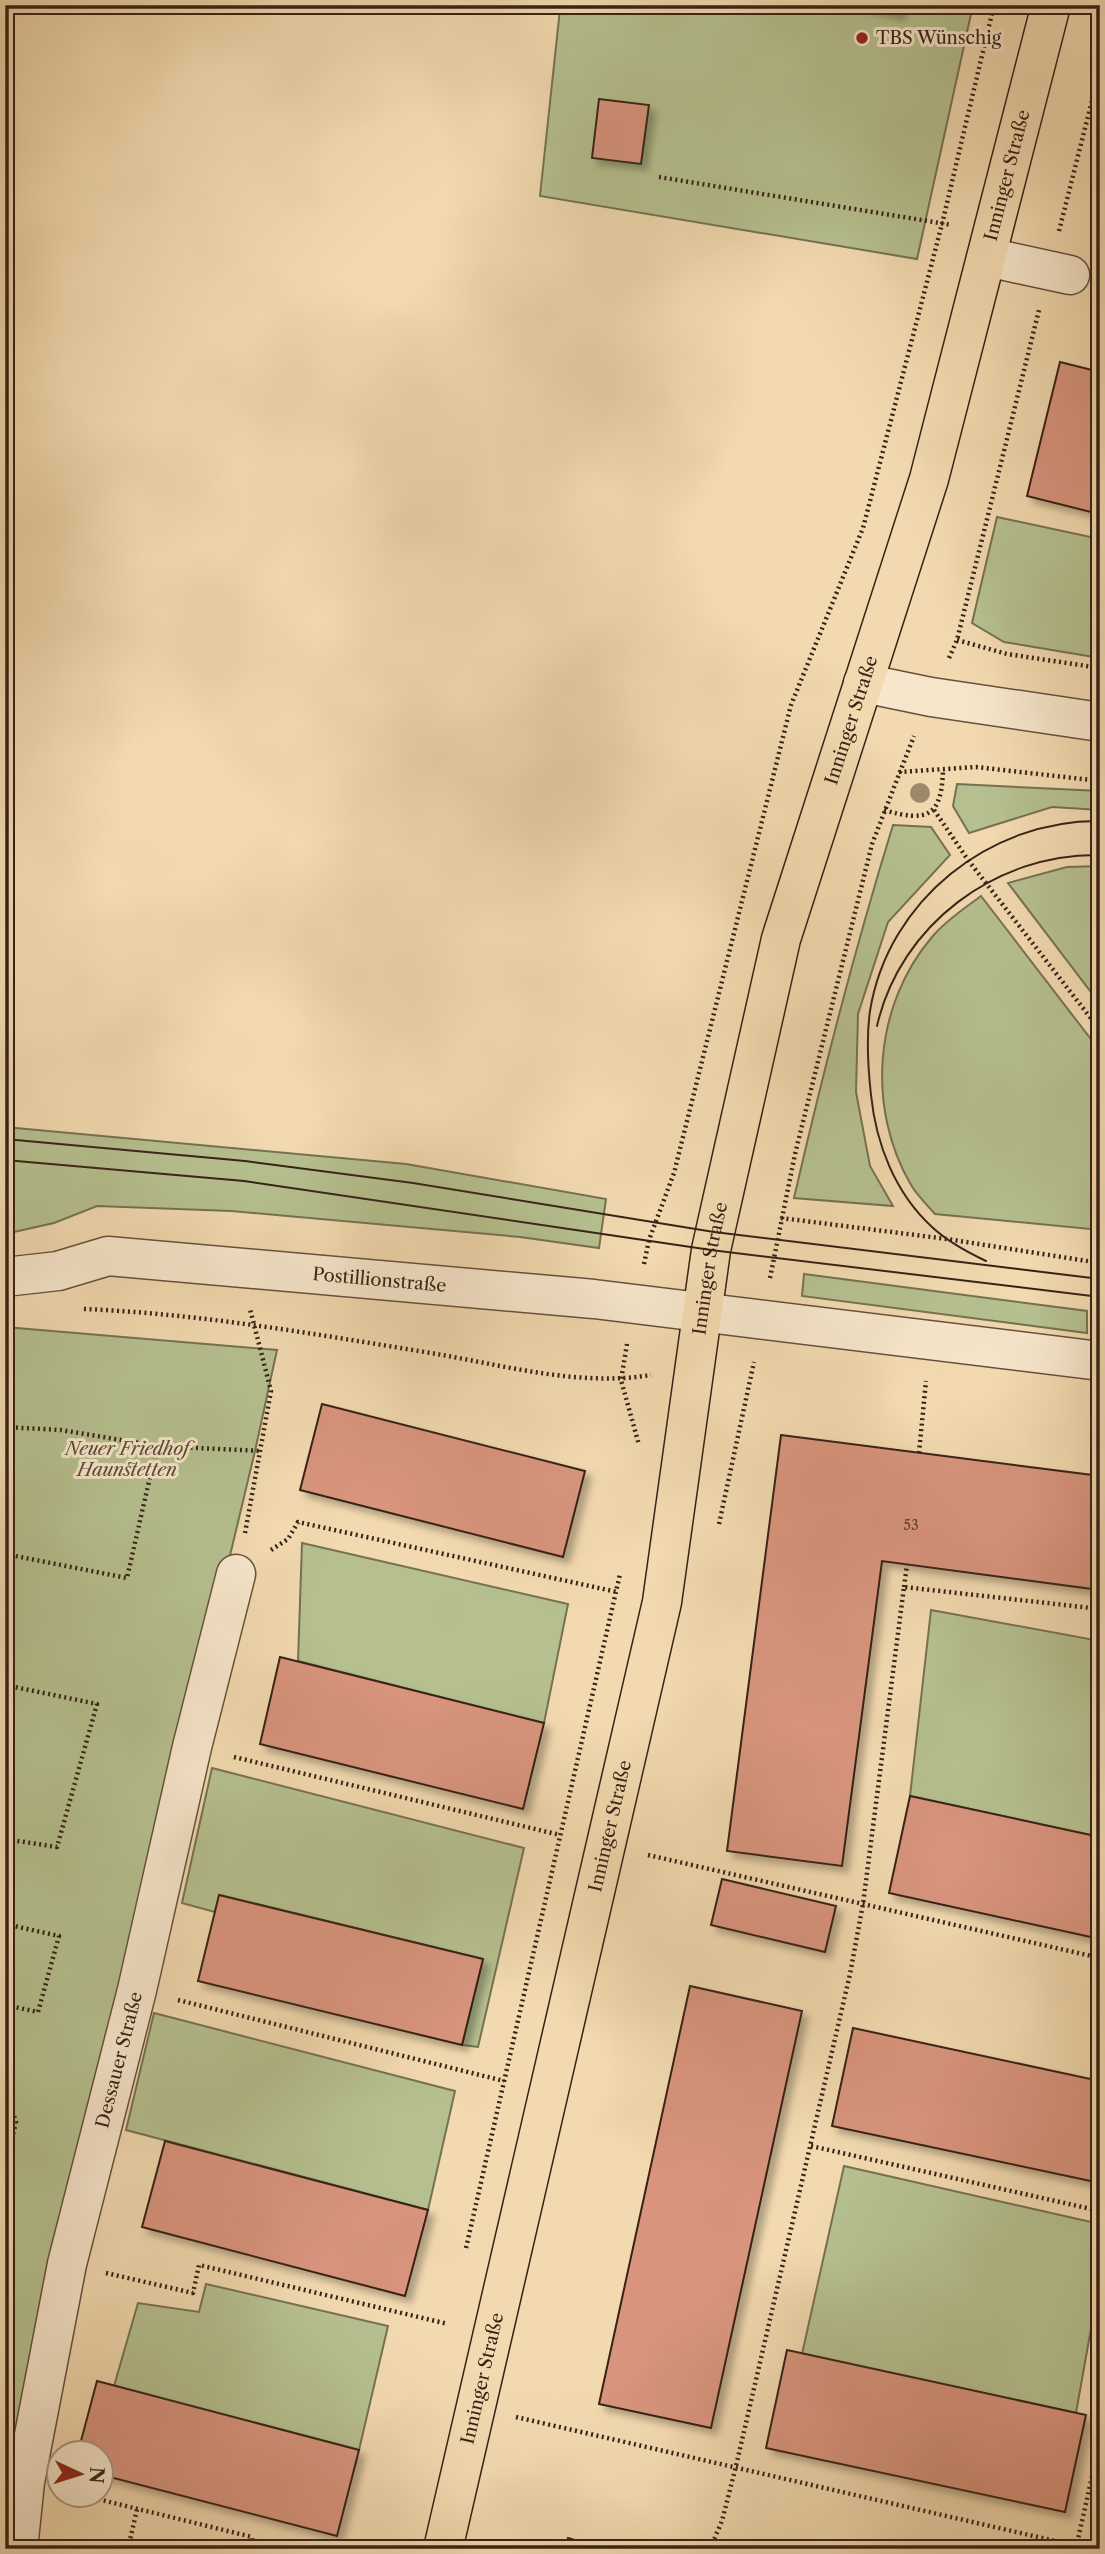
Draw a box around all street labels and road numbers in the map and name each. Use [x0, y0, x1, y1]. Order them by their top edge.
street label: Inninger Straße [980, 107, 1035, 243]
street label: Inninger Straße [820, 653, 882, 788]
street label: Inninger Straße [688, 1200, 732, 1336]
street label: Postillionstraße [312, 1263, 447, 1297]
street label: Inninger Straße [584, 1758, 636, 1894]
street label: Dessauer Straße [91, 1989, 147, 2130]
street label: Inninger Straße [457, 2311, 508, 2446]

